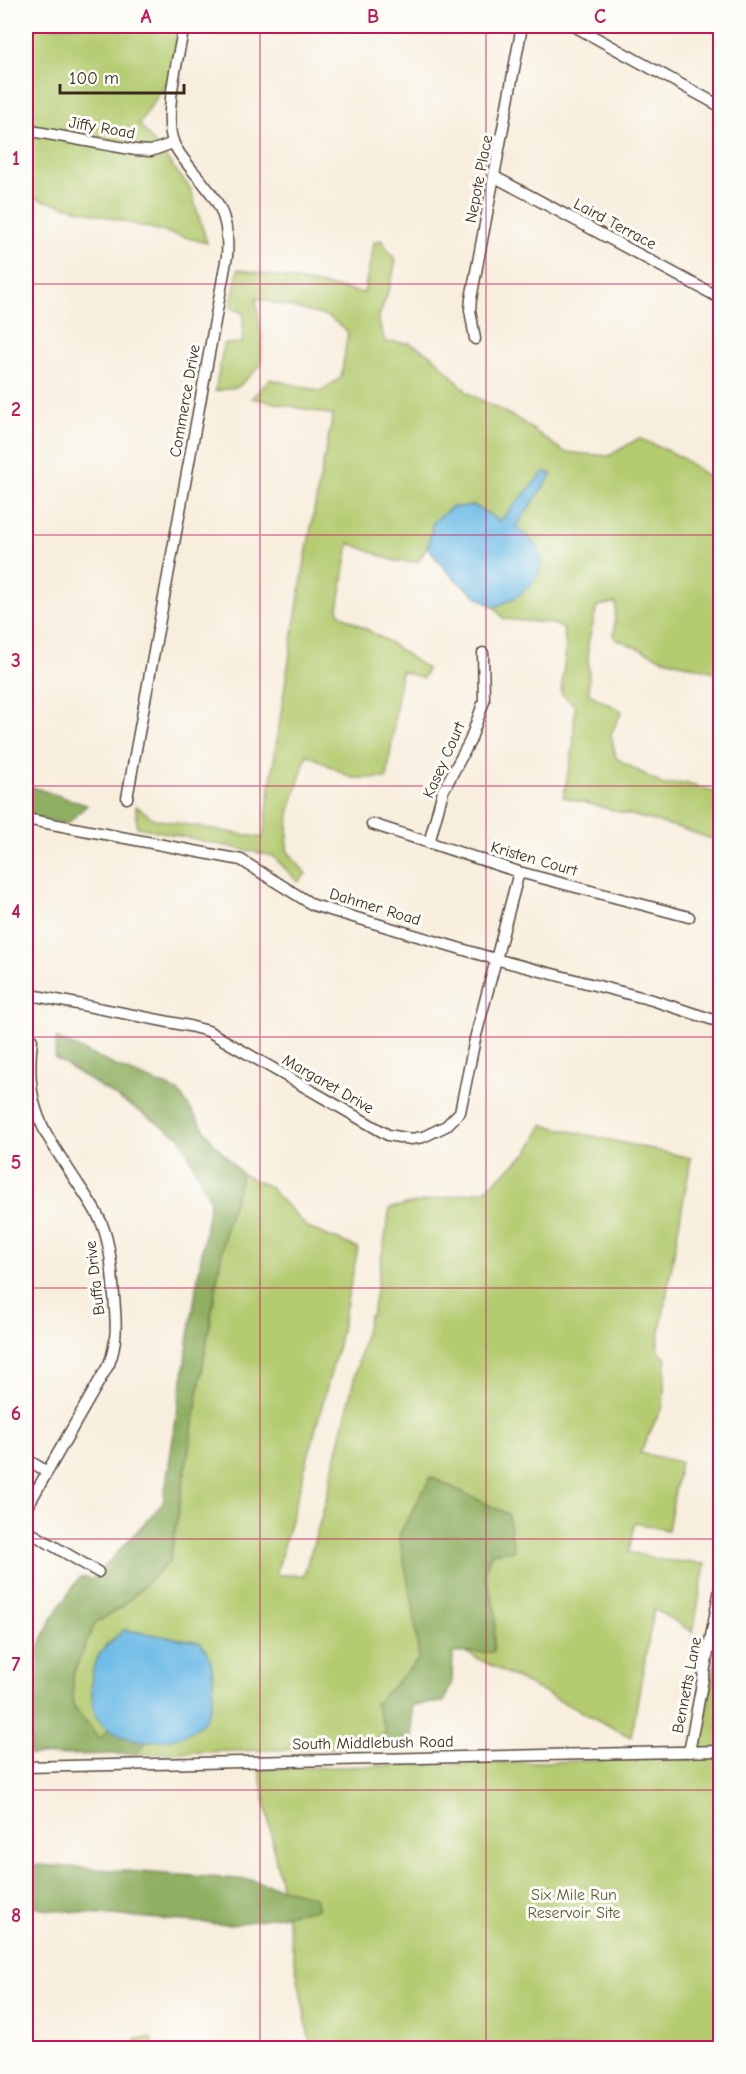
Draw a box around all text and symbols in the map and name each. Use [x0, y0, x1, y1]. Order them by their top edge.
text: A [140, 5, 152, 28]
text: B [367, 5, 379, 28]
text: C [594, 5, 606, 28]
scale bar [60, 57, 184, 95]
text: 100 m [69, 68, 119, 89]
street label: Jiffy Road [67, 113, 137, 143]
street label: Nepote Place [462, 133, 496, 225]
text: 1 [12, 147, 20, 170]
street label: Laird Terrace [571, 195, 659, 253]
street label: Commerce Drive [166, 343, 204, 459]
text: 2 [11, 398, 21, 421]
text: 3 [11, 649, 21, 672]
street label: Kasey Court [419, 719, 469, 801]
street label: Kristen Court [489, 838, 580, 880]
street label: Dahmer Road [327, 885, 423, 929]
text: 4 [11, 900, 21, 923]
street label: Margaret Drive [279, 1051, 377, 1117]
text: 5 [11, 1151, 21, 1174]
street label: Buffa Drive [82, 1240, 108, 1316]
text: 6 [11, 1402, 21, 1425]
street label: Bennetts Lane [669, 1635, 705, 1735]
text: 7 [12, 1653, 21, 1676]
street label: South Middlebush Road [292, 1733, 454, 1753]
park label: Six Mile Run Reservoir Site [527, 1886, 621, 1922]
text: 8 [11, 1904, 21, 1927]

